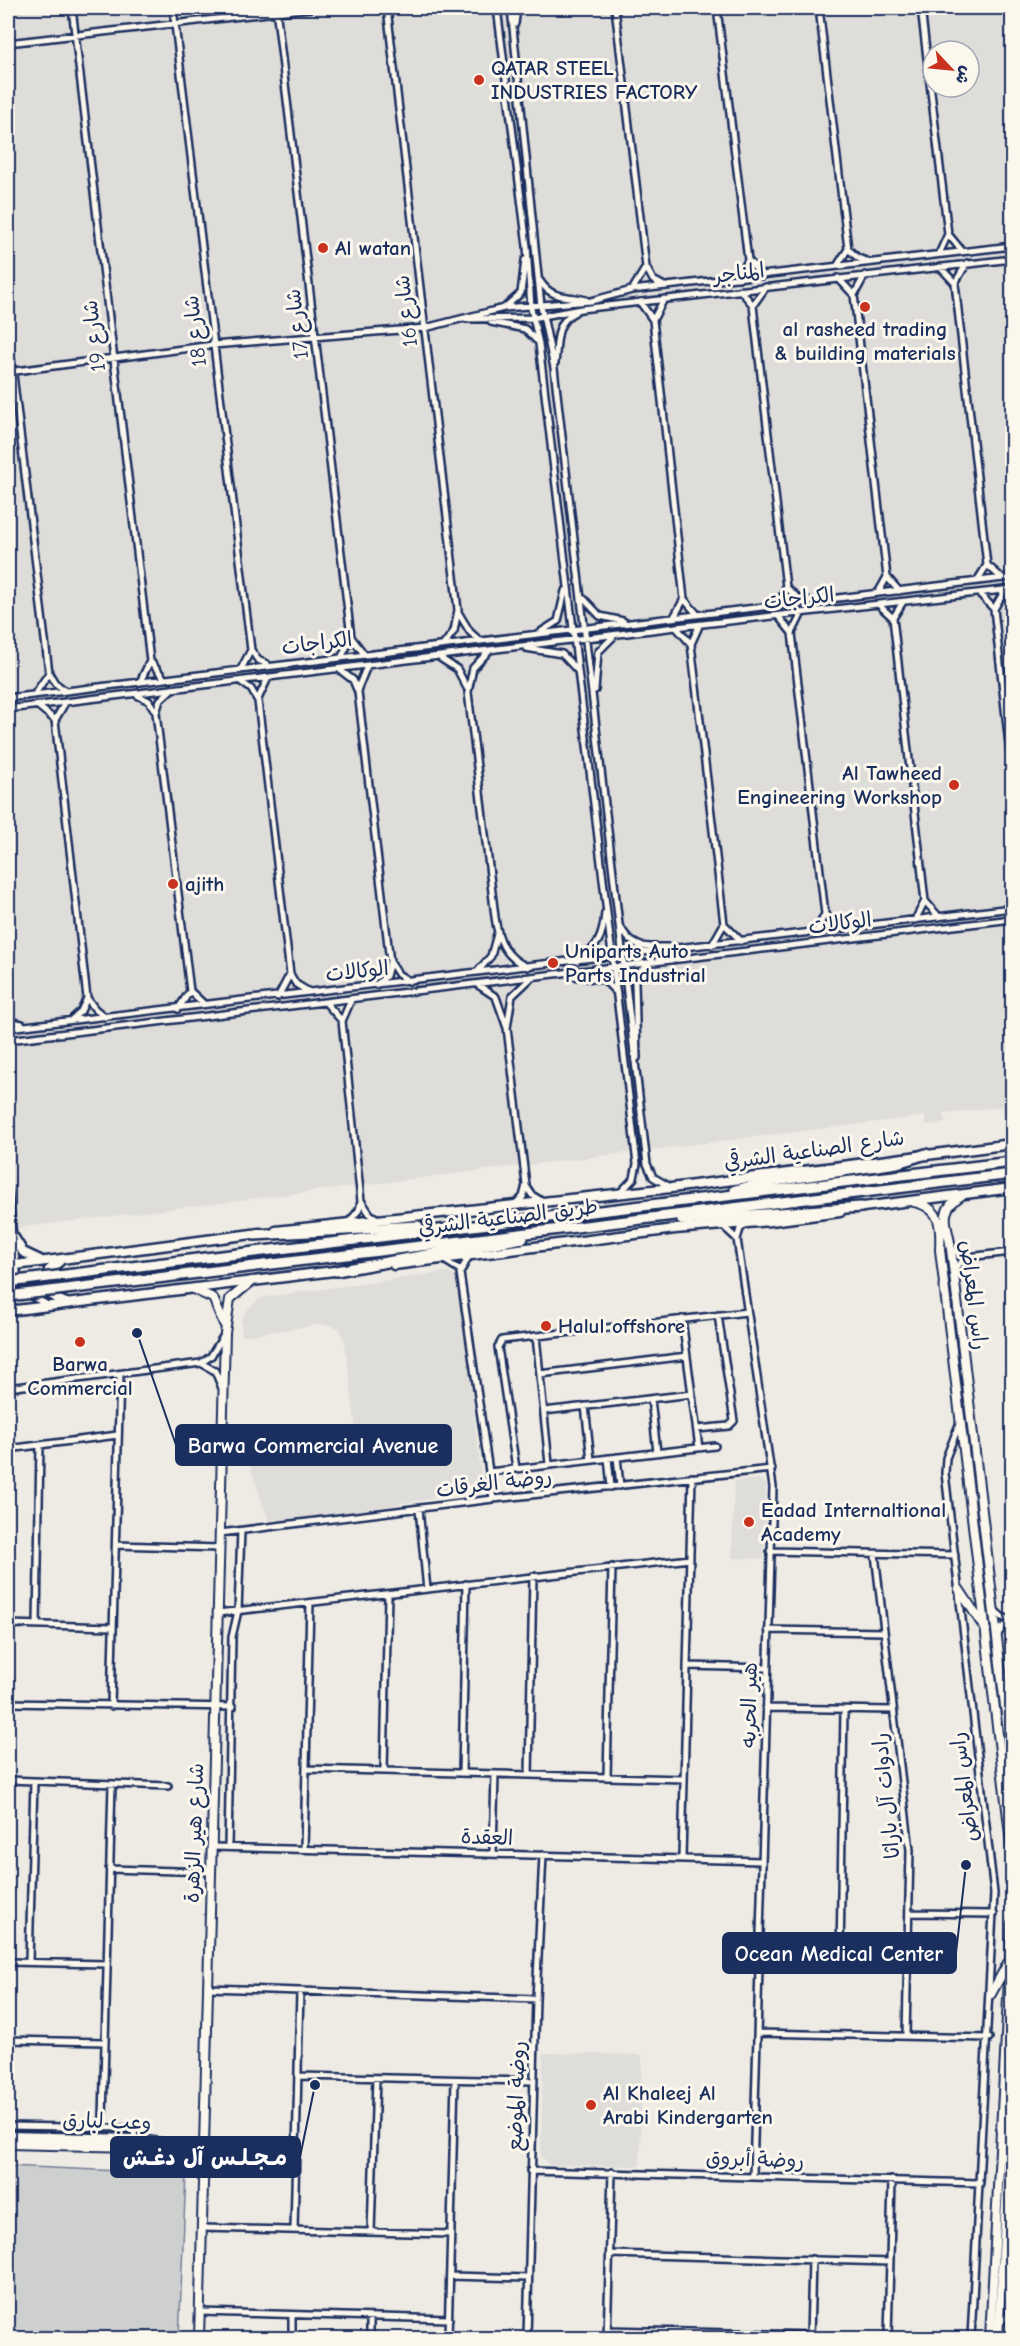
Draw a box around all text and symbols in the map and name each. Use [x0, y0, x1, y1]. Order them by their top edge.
north arrow [921, 39, 981, 99]
place label: QATAR STEEL INDUSTRIES FACTORY [491, 56, 698, 104]
text: ش [952, 63, 976, 87]
marker: QATAR STEEL INDUSTRIES FACTORY [472, 73, 486, 87]
place label: Al watan [335, 236, 411, 260]
marker: Al watan [316, 241, 330, 255]
street label: المناجر [710, 258, 766, 288]
street label: شارع 16 [390, 273, 425, 348]
street label: شارع 17 [281, 287, 316, 361]
street label: شارع 18 [179, 294, 214, 368]
street label: شارع 19 [78, 298, 113, 373]
marker: al rasheed trading & building materials [858, 300, 872, 314]
place label: al rasheed trading & building materials [774, 317, 956, 365]
street label: الكراجات [762, 582, 836, 614]
street label: الكراجات [280, 627, 354, 659]
place label: Al Tawheed Engineering Workshop [737, 761, 942, 809]
marker: Al Tawheed Engineering Workshop [947, 778, 961, 792]
place label: ajith [185, 872, 224, 896]
marker: ajith [166, 877, 180, 891]
street label: الوكالات [807, 907, 873, 940]
place label: Uniparts Auto Parts Industrial [565, 939, 706, 987]
street label: الوكالات [324, 956, 390, 987]
marker: Uniparts Auto Parts Industrial [546, 956, 560, 970]
street label: شارع الصناعية الشرقي [722, 1124, 906, 1178]
street label: طريق الصناعية الشرقي [417, 1193, 599, 1243]
street label: راس المعراض [955, 1239, 993, 1351]
place label: Halul offshore [558, 1314, 685, 1338]
marker: Halul offshore [539, 1319, 553, 1333]
marker: Barwa Commercial [73, 1335, 87, 1349]
place label: Barwa Commercial [27, 1352, 133, 1400]
callout: Barwa Commercial Avenue [176, 1425, 451, 1465]
text: Barwa Commercial Avenue [188, 1433, 439, 1459]
street label: روضة الغرقات [435, 1464, 553, 1502]
place label: Eadad Internaltional Academy [761, 1498, 946, 1546]
marker: Eadad Internaltional Academy [742, 1515, 756, 1529]
street label: هير الحربه [736, 1662, 763, 1748]
street label: راس المعراض [945, 1731, 983, 1843]
street label: رادوات آل باراثا [867, 1732, 906, 1860]
street label: شارع هير الزهرة [180, 1763, 211, 1904]
street label: العقدة [460, 1824, 514, 1850]
callout: Ocean Medical Center [723, 1933, 956, 1973]
text: Ocean Medical Center [735, 1941, 943, 1967]
street label: روضة الموضع [502, 2040, 533, 2152]
place label: Al Khaleej Al Arabi Kindergarten [603, 2081, 773, 2129]
marker: Al Khaleej Al Arabi Kindergarten [584, 2098, 598, 2112]
street label: وعب لبارق [62, 2107, 152, 2136]
callout: مـجـلـس آل دغـش [111, 2137, 300, 2177]
text: مـجـلـس آل دغـش [123, 2145, 287, 2171]
street label: روضة أبروق [705, 2145, 805, 2174]

